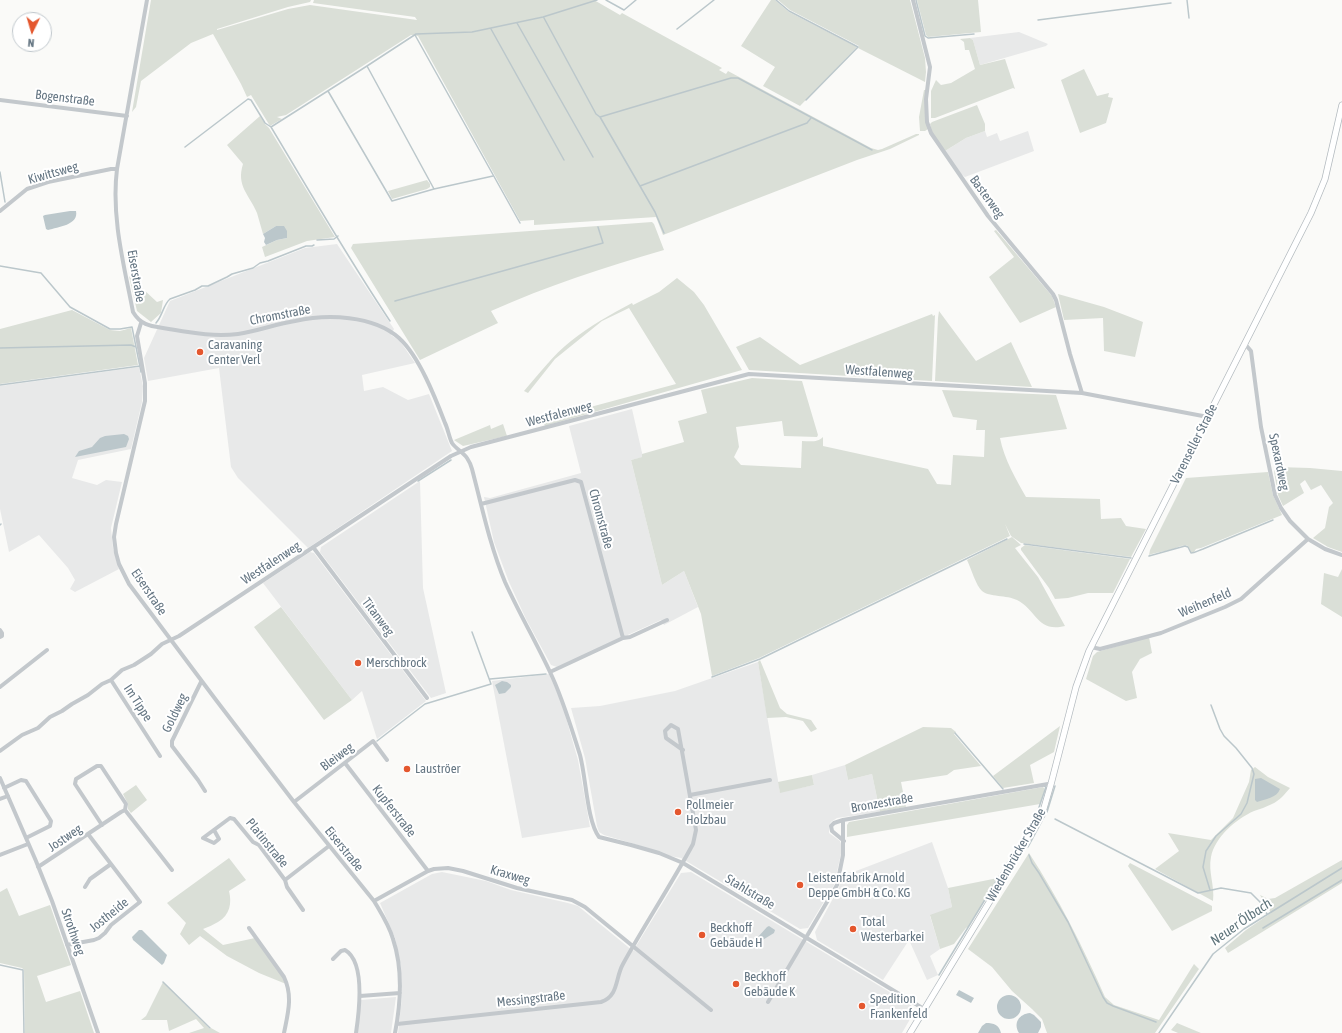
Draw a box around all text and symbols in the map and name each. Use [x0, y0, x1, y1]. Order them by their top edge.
north arrow [12, 12, 52, 52]
text: N [27, 37, 35, 49]
street label: Bogenstraße [34, 87, 96, 109]
street label: Kiwittsweg [26, 158, 80, 188]
street label: Basterweg [966, 172, 1008, 222]
street label: Eiserstraße [124, 249, 148, 303]
street label: Chromstraße [248, 301, 312, 329]
place label: Caravaning Center Verl [208, 337, 262, 368]
marker: Caravaning Center Verl [195, 347, 205, 357]
street label: Westfalenweg [845, 362, 913, 382]
street label: Westfalenweg [524, 398, 594, 430]
street label: Varenseller Straße [1167, 401, 1221, 487]
street label: Spexardweg [1265, 432, 1293, 492]
street label: Chromstraße [586, 487, 616, 551]
street label: Westfalenweg [238, 538, 304, 588]
street label: Eiserstraße [128, 566, 170, 618]
street label: Weihenfeld [1176, 585, 1234, 621]
street label: Titanweg [359, 595, 397, 639]
place label: Merschbrock [366, 655, 427, 671]
marker: Merschbrock [353, 658, 363, 668]
street label: Im Tippe [120, 682, 156, 724]
street label: Goldweg [159, 691, 191, 735]
street label: Bleiweg [317, 739, 357, 775]
place label: Lauströer [415, 761, 460, 777]
marker: Lauströer [402, 764, 412, 774]
street label: Kupferstraße [369, 782, 419, 840]
street label: Bronzestraße [850, 790, 914, 816]
place label: Pollmeier Holzbau [686, 797, 733, 828]
street label: Wiedenbrücker Straße [983, 805, 1049, 905]
marker: Pollmeier Holzbau [673, 807, 683, 817]
street label: Platinstraße [242, 815, 292, 871]
street label: Jostweg [45, 821, 85, 855]
street label: Eiserstraße [321, 824, 367, 874]
street label: Kraxweg [488, 862, 532, 888]
place label: Leistenfabrik Arnold Deppe GmbH & Co. KG [808, 870, 910, 901]
street label: Stahlstraße [722, 871, 778, 913]
marker: Leistenfabrik Arnold Deppe GmbH & Co. KG [795, 880, 805, 890]
street label: Jostheide [86, 895, 132, 935]
water label: Neuer Ölbach [1207, 895, 1275, 949]
street label: Strothweg [58, 907, 88, 957]
place label: Total Westerbarkei [861, 914, 924, 945]
place label: Beckhoff Gebäude H [710, 920, 763, 951]
marker: Total Westerbarkei [848, 924, 858, 934]
marker: Beckhoff Gebäude H [697, 930, 707, 940]
place label: Beckhoff Gebäude K [744, 969, 795, 1000]
marker: Beckhoff Gebäude K [731, 979, 741, 989]
street label: Messingstraße [496, 988, 566, 1010]
place label: Spedition Frankenfeld [870, 991, 928, 1022]
marker: Spedition Frankenfeld [857, 1001, 867, 1011]

